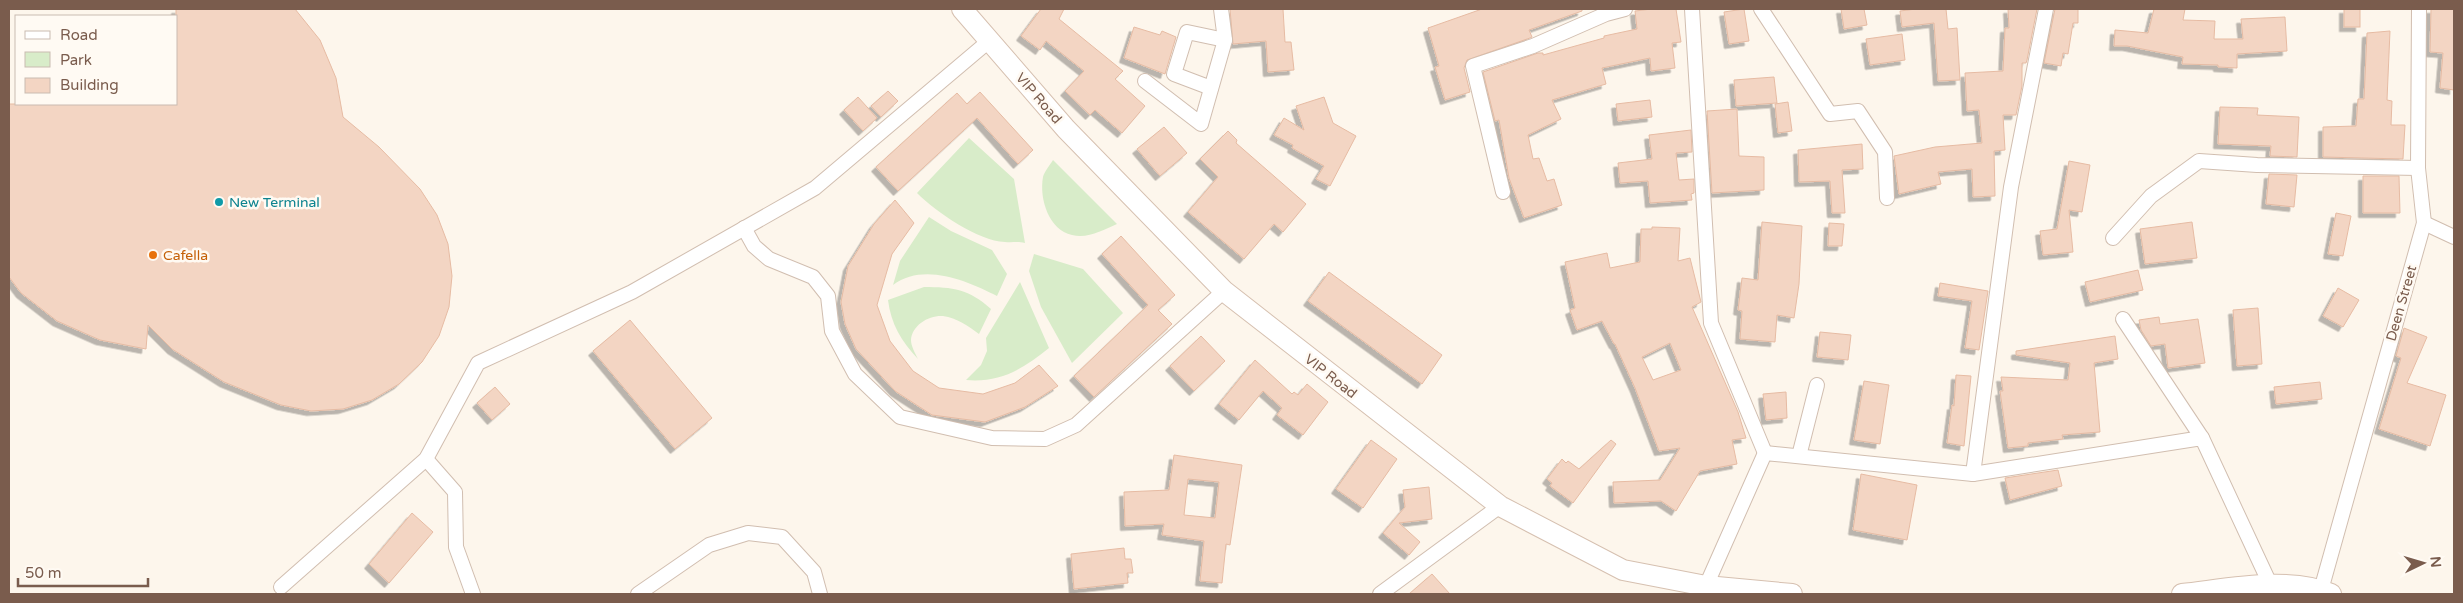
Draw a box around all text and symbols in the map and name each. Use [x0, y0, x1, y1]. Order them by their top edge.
legend [15, 15, 178, 105]
text: Road [60, 26, 98, 44]
text: Park [60, 51, 92, 69]
street label: VIP Road [1012, 69, 1065, 127]
text: Building [60, 76, 119, 94]
place label: New Terminal [229, 194, 320, 211]
marker: New Terminal [213, 196, 225, 208]
place label: Cafella [163, 247, 208, 264]
marker: Cafella [147, 249, 159, 261]
street label: Deen Street [2383, 263, 2421, 343]
street label: VIP Road [1301, 351, 1360, 402]
north arrow [2398, 538, 2448, 588]
scale bar [18, 556, 148, 588]
text: N [2426, 556, 2444, 568]
text: 50 m [25, 564, 62, 582]

